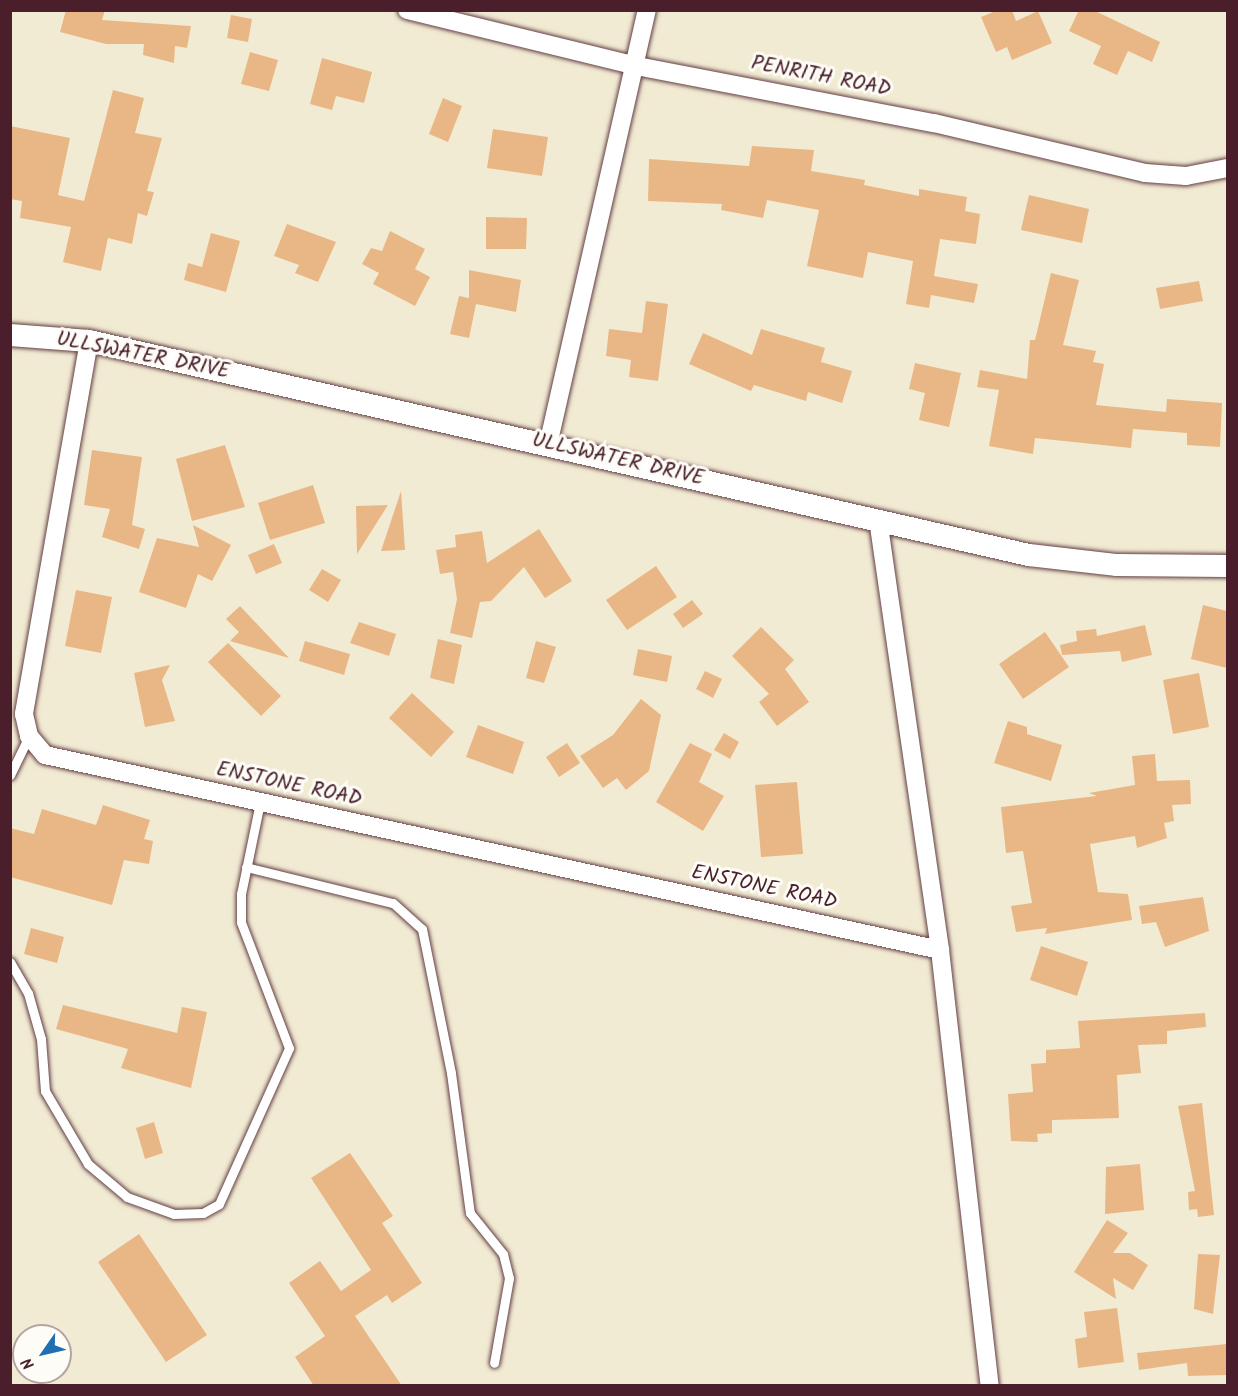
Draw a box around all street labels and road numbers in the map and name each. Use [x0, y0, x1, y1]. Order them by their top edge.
street label: PENRITH ROAD [749, 51, 893, 103]
street label: ULLSWATER DRIVE [54, 327, 232, 385]
street label: ULLSWATER DRIVE [530, 428, 706, 492]
street label: ENSTONE ROAD [214, 757, 364, 813]
street label: ENSTONE ROAD [689, 860, 839, 916]

